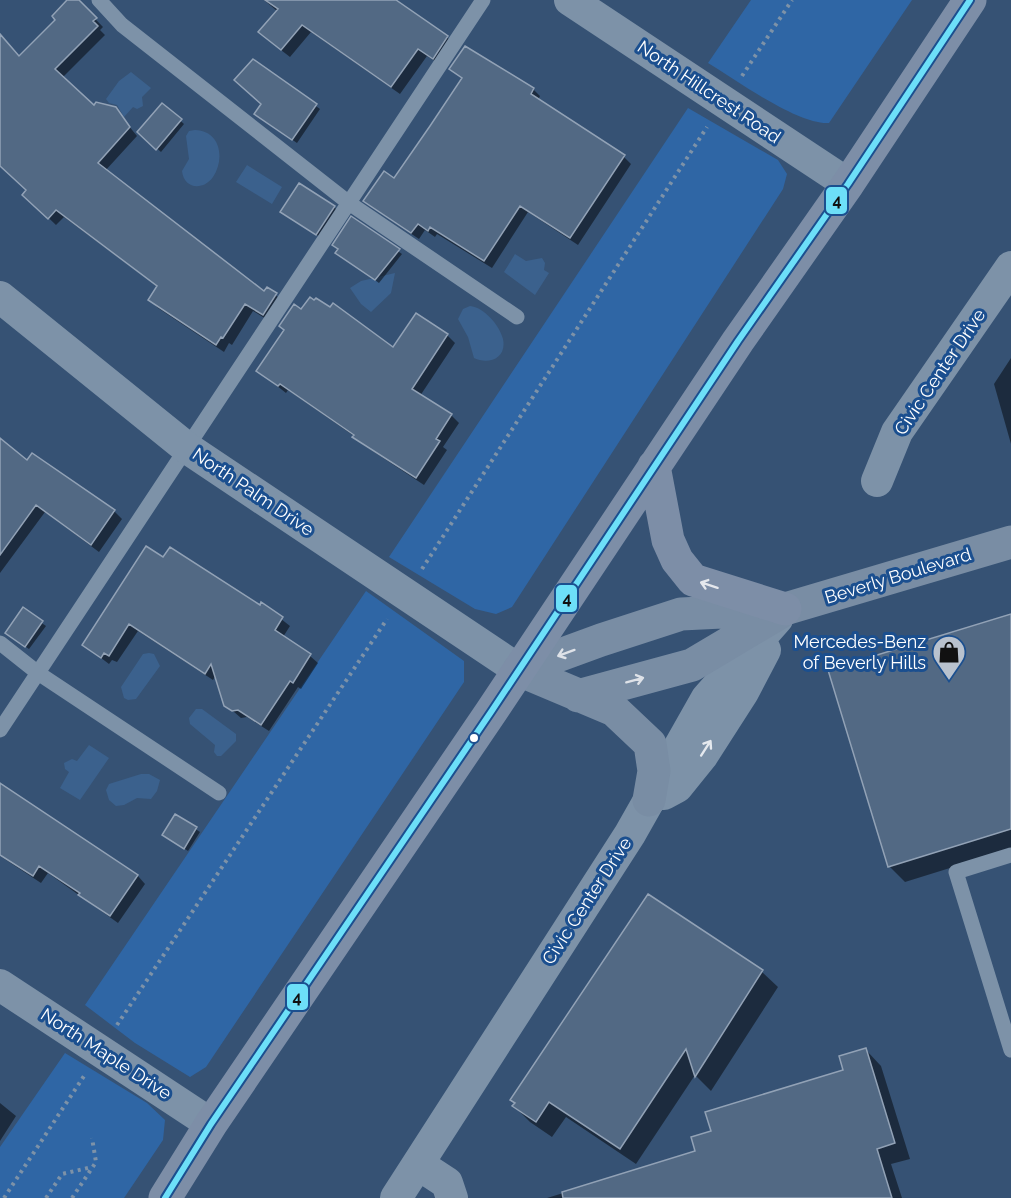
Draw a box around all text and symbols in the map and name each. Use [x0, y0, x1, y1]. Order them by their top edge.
street label: North Hillcrest Road [634, 36, 785, 147]
line badge: 4 [825, 186, 848, 215]
text: 4 [832, 191, 842, 210]
street label: Civic Center Drive [890, 304, 990, 439]
street label: North Palm Drive [189, 443, 318, 540]
street label: Beverly Boulevard [822, 543, 974, 608]
one-way arrow [700, 579, 719, 590]
line badge: 4 [555, 584, 578, 613]
text: 4 [562, 589, 572, 608]
place label: Mercedes-Benz of Beverly Hills [793, 631, 926, 673]
shop icon: Mercedes-Benz of Beverly Hills [931, 634, 967, 681]
one-way arrow [557, 648, 576, 659]
one-way arrow [625, 674, 644, 686]
unlabelled marker [468, 732, 480, 744]
one-way arrow [701, 740, 713, 757]
street label: Civic Center Drive [538, 833, 636, 968]
line badge: 4 [286, 983, 309, 1011]
text: 4 [292, 988, 302, 1007]
street label: North Maple Drive [37, 1004, 176, 1104]

